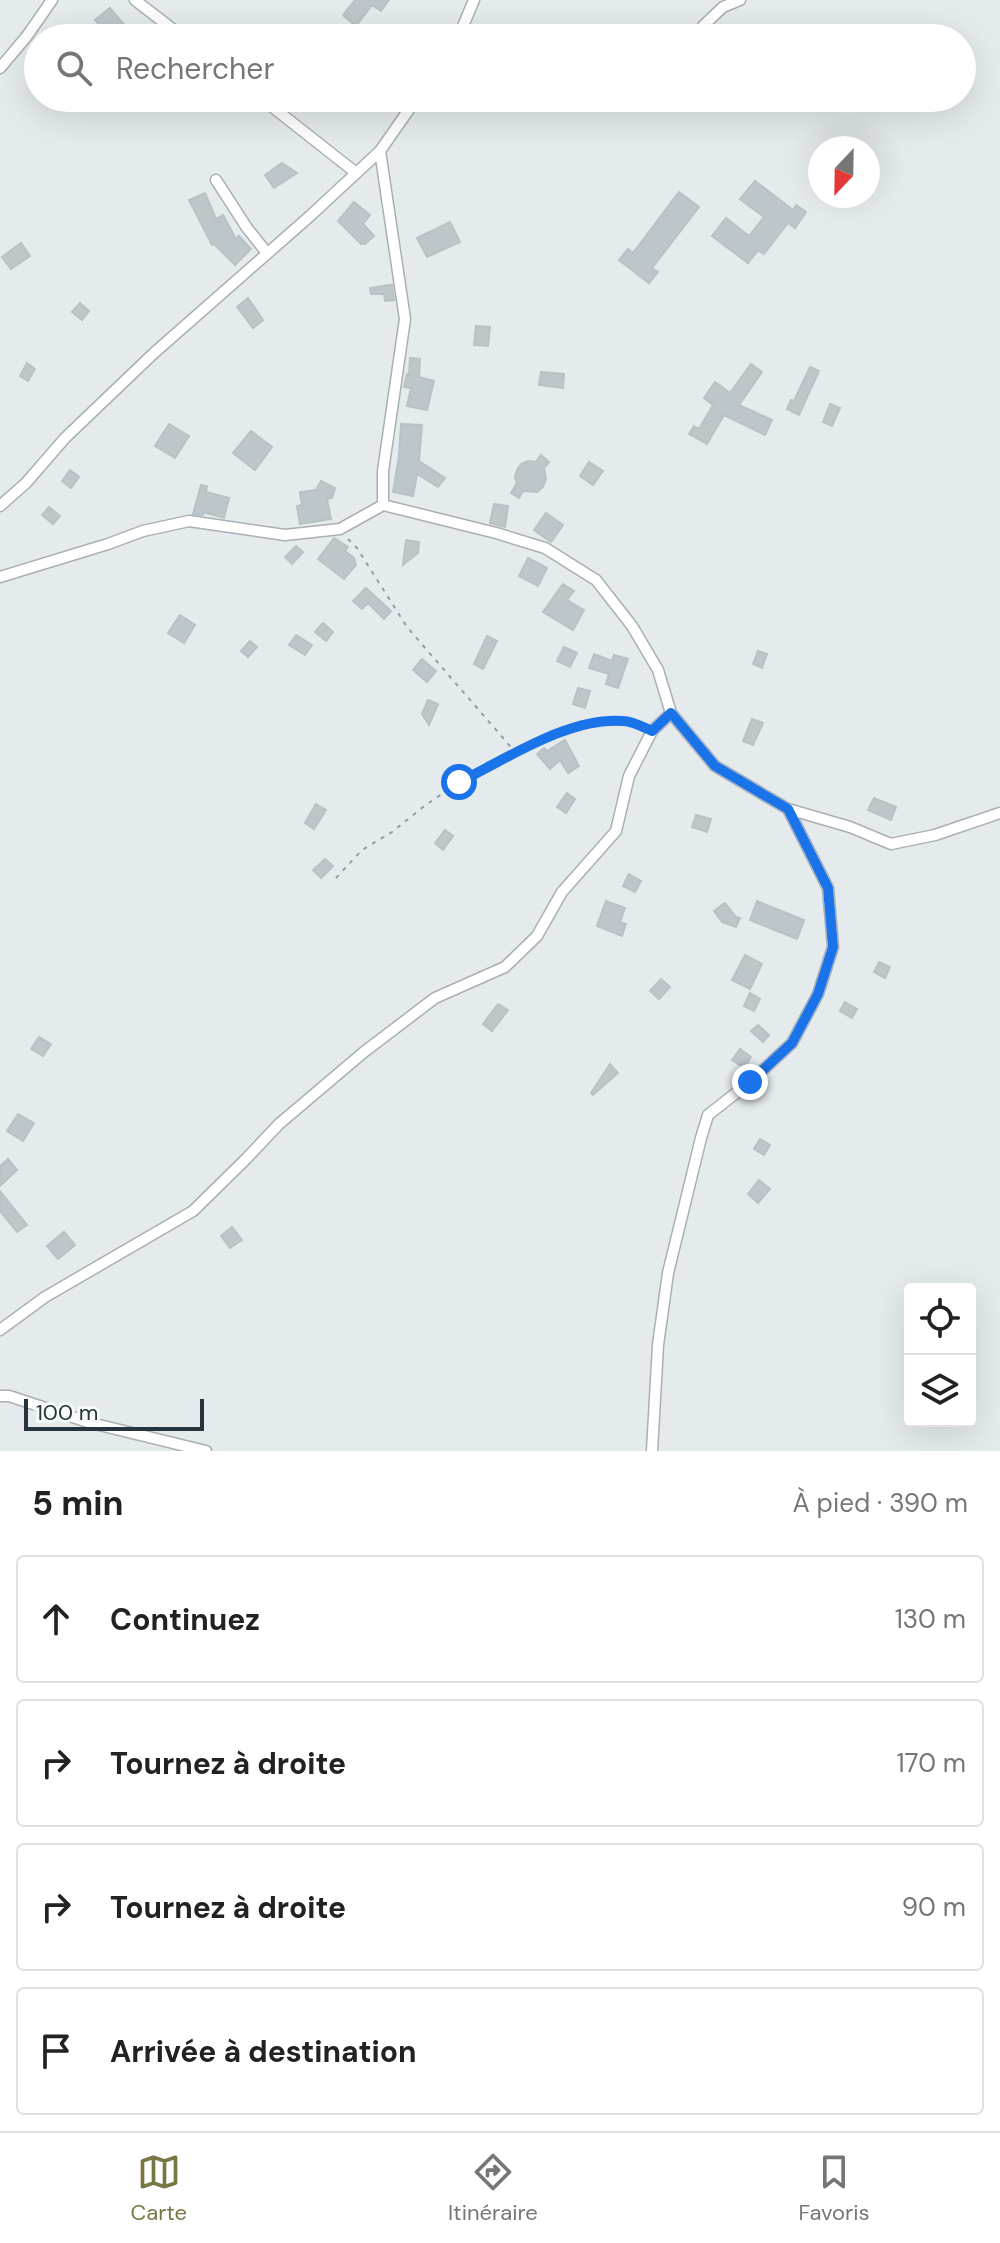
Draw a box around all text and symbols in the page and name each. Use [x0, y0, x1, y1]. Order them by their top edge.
search box [24, 24, 976, 112]
icon: search [52, 46, 96, 90]
text: Rechercher [116, 49, 275, 88]
north arrow [808, 136, 880, 208]
route start [441, 764, 477, 800]
route end [732, 1064, 768, 1100]
map controls [904, 1283, 976, 1427]
button: locate [904, 1283, 976, 1355]
button: layers [904, 1355, 976, 1427]
scale bar [24, 1395, 204, 1431]
text: 100 m [36, 1398, 98, 1427]
text: 5 min [32, 1481, 123, 1526]
text: À pied · 390 m [792, 1486, 968, 1520]
icon: ahead [34, 1597, 78, 1641]
text: Continuez [110, 1600, 260, 1639]
text: 130 m [895, 1602, 966, 1636]
icon: right [34, 1741, 78, 1785]
text: Tournez à droite [110, 1744, 346, 1783]
text: 170 m [897, 1746, 966, 1780]
icon: right [34, 1885, 78, 1929]
text: Tournez à droite [110, 1888, 346, 1927]
text: 90 m [902, 1890, 966, 1924]
icon: arrive [34, 2029, 78, 2073]
text: Arrivée à destination [110, 2032, 416, 2071]
tab: Carte [130, 2150, 187, 2227]
tab: Itinéraire [448, 2150, 538, 2227]
tab: Favoris [798, 2150, 870, 2227]

